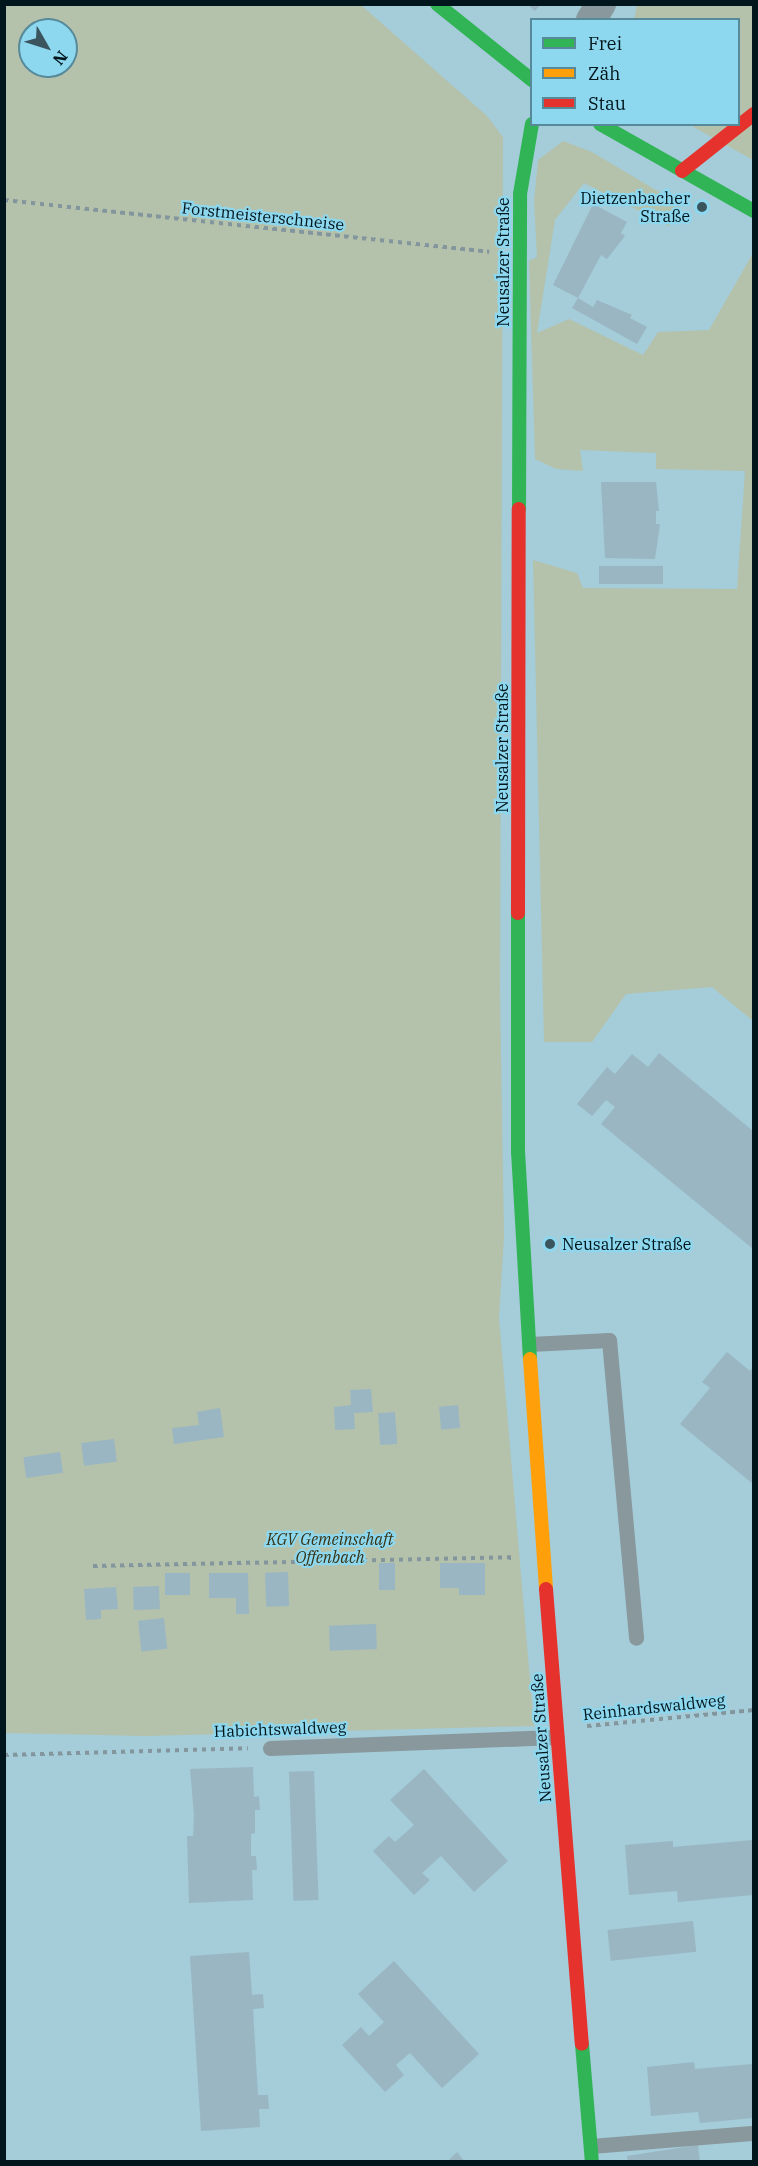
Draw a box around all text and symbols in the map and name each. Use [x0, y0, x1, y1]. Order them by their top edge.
north arrow [18, 18, 78, 78]
legend [530, 18, 740, 126]
text: Frei [588, 32, 622, 55]
text: N [49, 47, 72, 69]
text: Zäh [588, 62, 621, 85]
text: Stau [588, 92, 626, 115]
place label: Dietzenbacher Straße [580, 188, 690, 226]
street label: Neusalzer Straße [493, 197, 513, 327]
street label: Forstmeisterschneise [181, 198, 345, 234]
marker: Dietzenbacher Straße [695, 200, 709, 214]
street label: Neusalzer Straße [492, 683, 512, 813]
place label: Neusalzer Straße [562, 1234, 691, 1254]
marker: Neusalzer Straße [543, 1237, 557, 1251]
park label: KGV Gemeinschaft Offenbach [267, 1529, 393, 1567]
street label: Neusalzer Straße [527, 1673, 555, 1803]
street label: Reinhardswaldweg [582, 1690, 726, 1724]
street label: Habichtswaldweg [213, 1717, 347, 1741]

